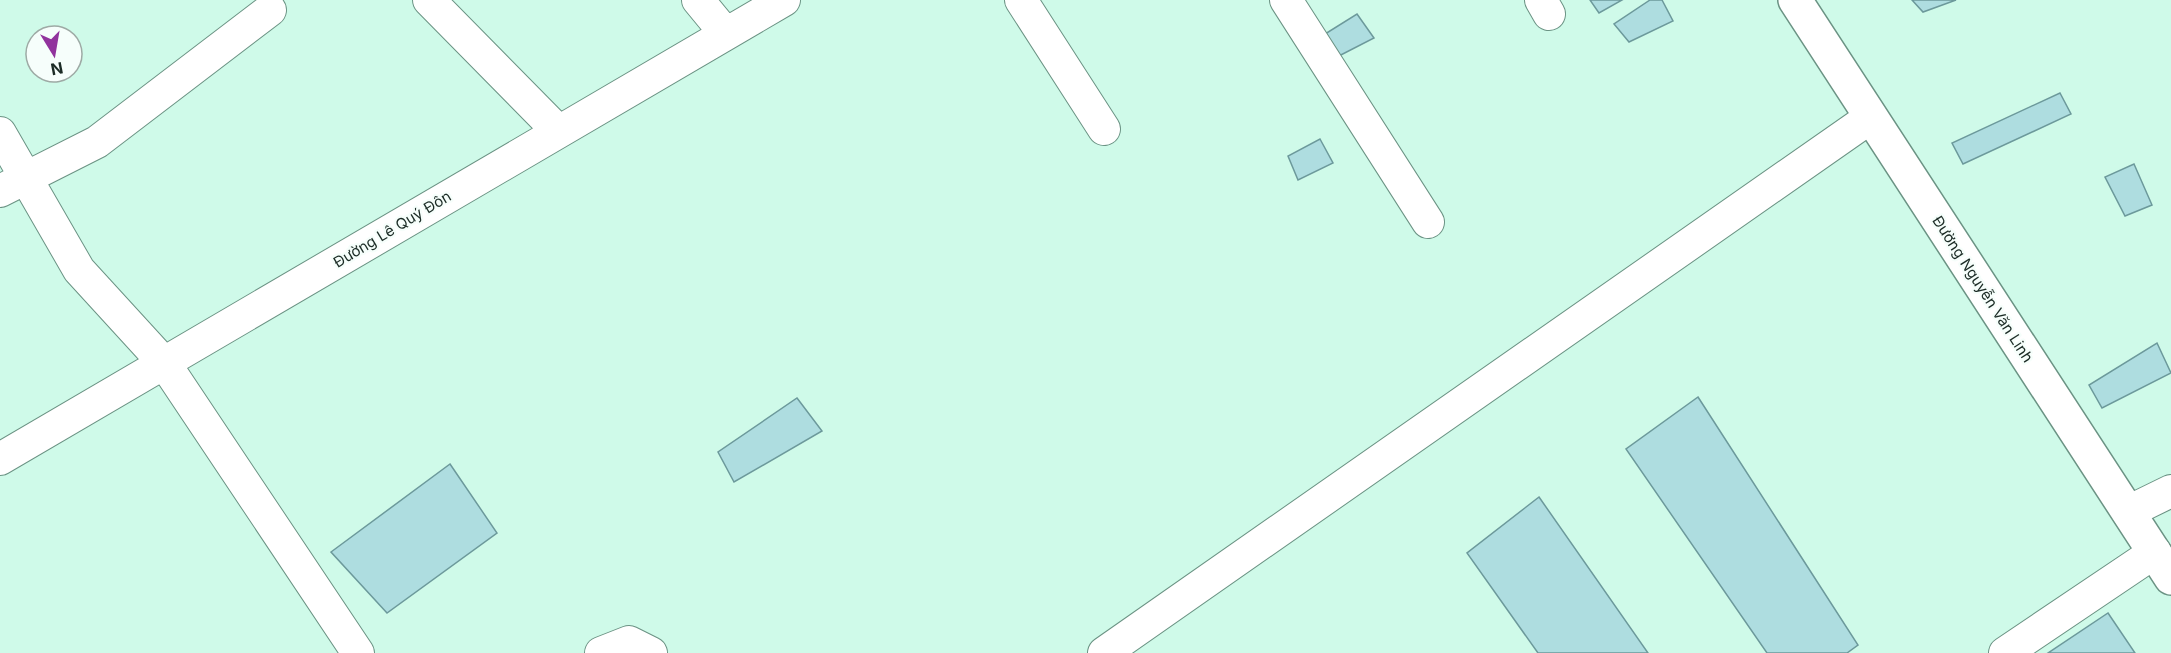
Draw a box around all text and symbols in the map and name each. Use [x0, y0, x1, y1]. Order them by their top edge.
north arrow [24, 24, 84, 84]
text: N [49, 58, 65, 80]
street label: Đường Lê Quý Đôn [330, 186, 454, 272]
street label: Đường Nguyễn Văn Linh [1928, 212, 2038, 366]

